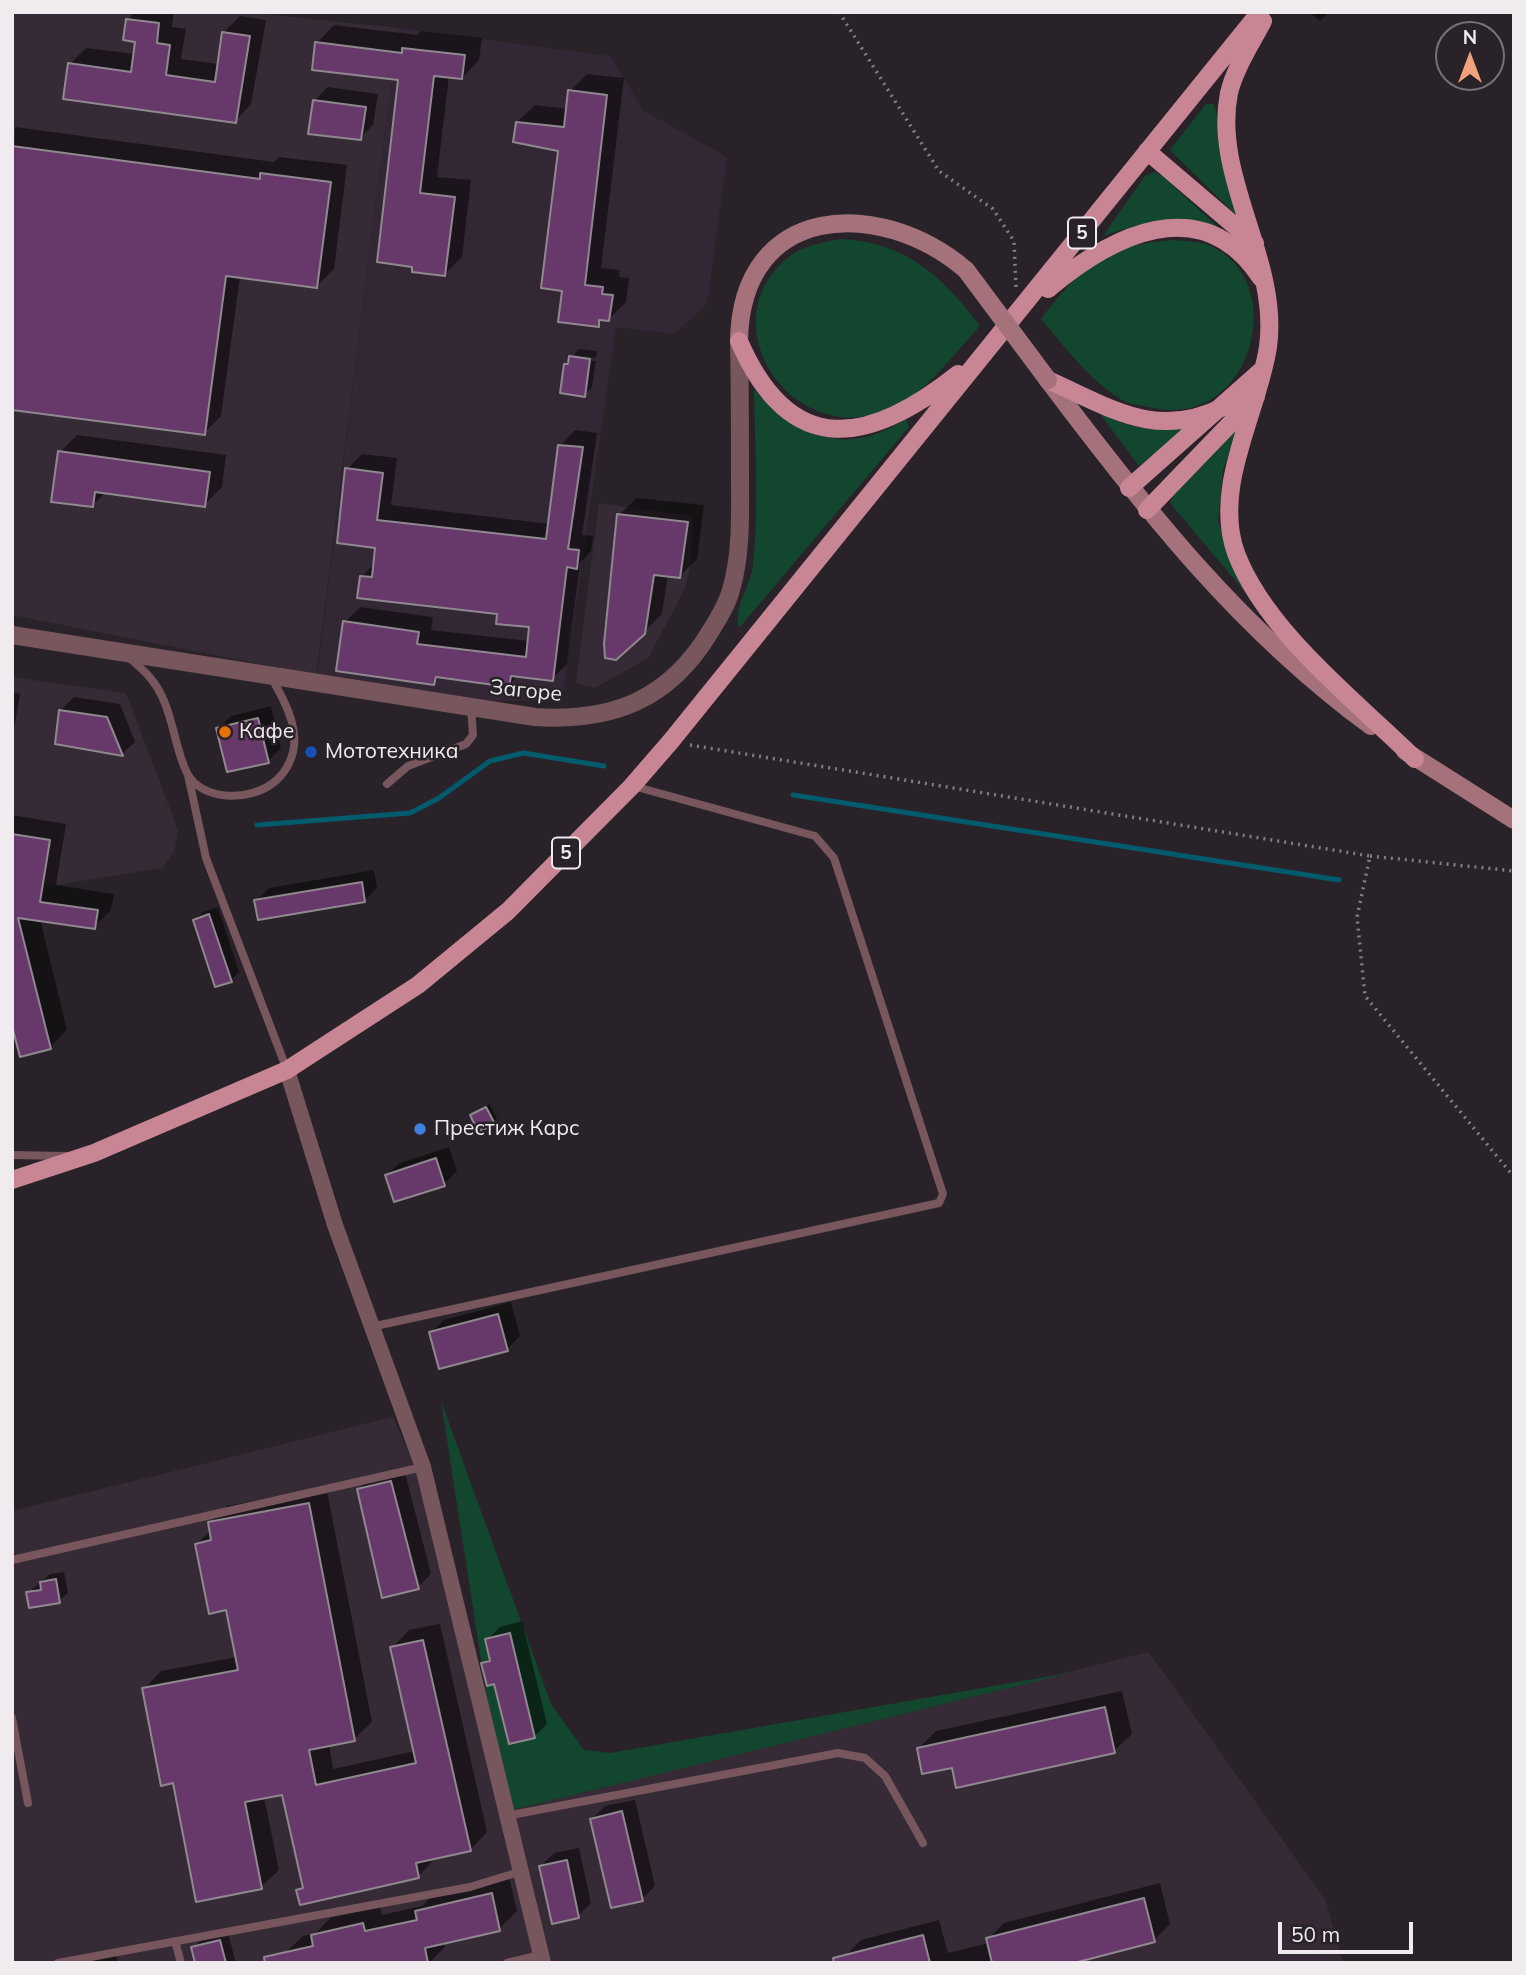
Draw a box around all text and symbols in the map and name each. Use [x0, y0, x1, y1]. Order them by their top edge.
north arrow [1435, 21, 1505, 91]
text: N [1463, 25, 1477, 49]
road number: 5 [1068, 218, 1096, 248]
street label: Загоре [489, 675, 563, 707]
place label: Кафе [239, 719, 294, 745]
marker: Кафе [217, 724, 233, 740]
place label: Мототехника [325, 739, 458, 765]
marker: Мототехника [303, 744, 319, 760]
road number: 5 [552, 838, 580, 868]
place label: Престиж Карс [434, 1116, 580, 1142]
marker: Престиж Карс [412, 1121, 428, 1137]
scale bar [1281, 1909, 1416, 1953]
text: 50 m [1291, 1921, 1340, 1947]

